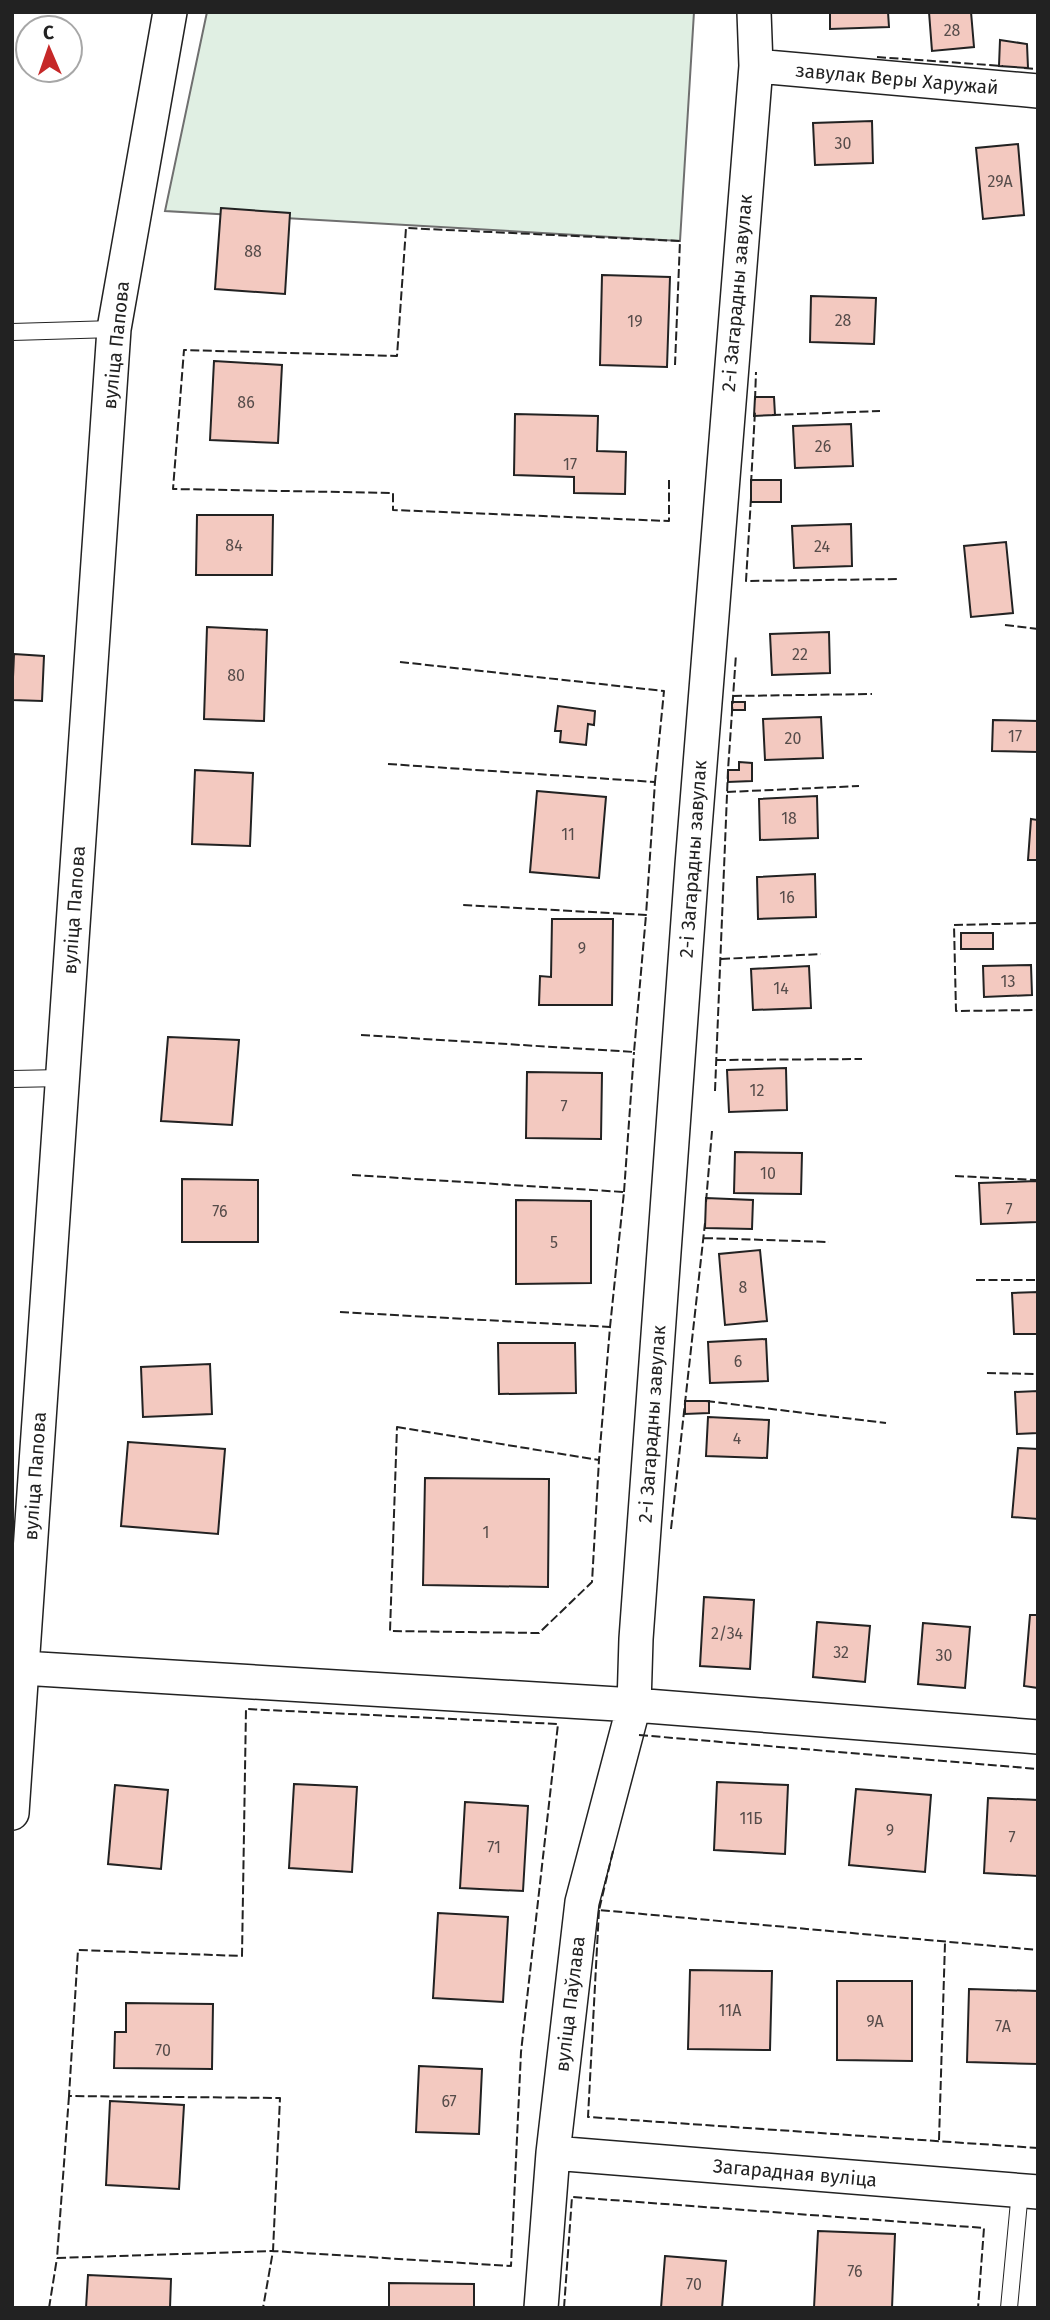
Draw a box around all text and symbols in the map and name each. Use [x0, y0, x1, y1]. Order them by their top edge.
north arrow [14, 14, 84, 84]
text: С [43, 21, 54, 44]
house number: 28 [944, 21, 961, 40]
street label: завулак Веры Харужай [795, 59, 999, 99]
house number: 30 [835, 134, 852, 153]
house number: 29А [987, 172, 1013, 191]
street label: 2-і Загарадны завулак [717, 193, 757, 393]
house number: 88 [244, 242, 262, 261]
street label: вуліца Папова [98, 280, 134, 410]
house number: 28 [835, 311, 852, 330]
house number: 19 [627, 312, 643, 331]
house number: 86 [237, 393, 255, 412]
house number: 26 [815, 437, 831, 456]
house number: 17 [563, 455, 577, 474]
house number: 84 [225, 536, 243, 555]
house number: 24 [814, 537, 830, 556]
house number: 22 [792, 645, 808, 664]
house number: 80 [227, 666, 245, 685]
house number: 17 [1008, 727, 1022, 746]
house number: 20 [785, 729, 801, 748]
street label: 2-і Загарадны завулак [675, 759, 711, 959]
house number: 18 [781, 809, 797, 828]
house number: 11 [561, 825, 575, 844]
street label: вуліца Папова [58, 845, 90, 975]
house number: 16 [779, 888, 795, 907]
house number: 9 [578, 939, 586, 958]
house number: 13 [1001, 972, 1015, 991]
house number: 14 [773, 979, 789, 998]
house number: 12 [750, 1081, 764, 1100]
house number: 7 [560, 1097, 568, 1116]
house number: 10 [760, 1164, 776, 1183]
house number: 7 [1005, 1200, 1013, 1219]
house number: 76 [212, 1202, 228, 1221]
house number: 5 [550, 1233, 558, 1252]
house number: 8 [739, 1278, 748, 1297]
street label: 2-і Загарадны завулак [634, 1324, 670, 1524]
house number: 6 [734, 1352, 742, 1371]
street label: вуліца Папова [19, 1411, 51, 1541]
house number: 4 [733, 1429, 742, 1448]
house number: 1 [483, 1523, 489, 1542]
house number: 2/34 [711, 1624, 744, 1643]
house number: 32 [833, 1643, 849, 1662]
house number: 30 [936, 1646, 953, 1665]
house number: 11Б [740, 1809, 762, 1828]
house number: 9 [886, 1821, 894, 1840]
house number: 7 [1008, 1828, 1016, 1847]
house number: 71 [487, 1838, 501, 1857]
street label: вуліца Паўлава [550, 1935, 590, 2073]
house number: 11А [719, 2001, 742, 2020]
house number: 9А [866, 2012, 885, 2031]
house number: 7А [995, 2017, 1012, 2036]
house number: 70 [155, 2041, 171, 2060]
house number: 67 [441, 2092, 457, 2111]
street label: Загарадная вуліца [712, 2154, 878, 2192]
house number: 76 [847, 2262, 863, 2281]
house number: 70 [686, 2275, 702, 2294]

